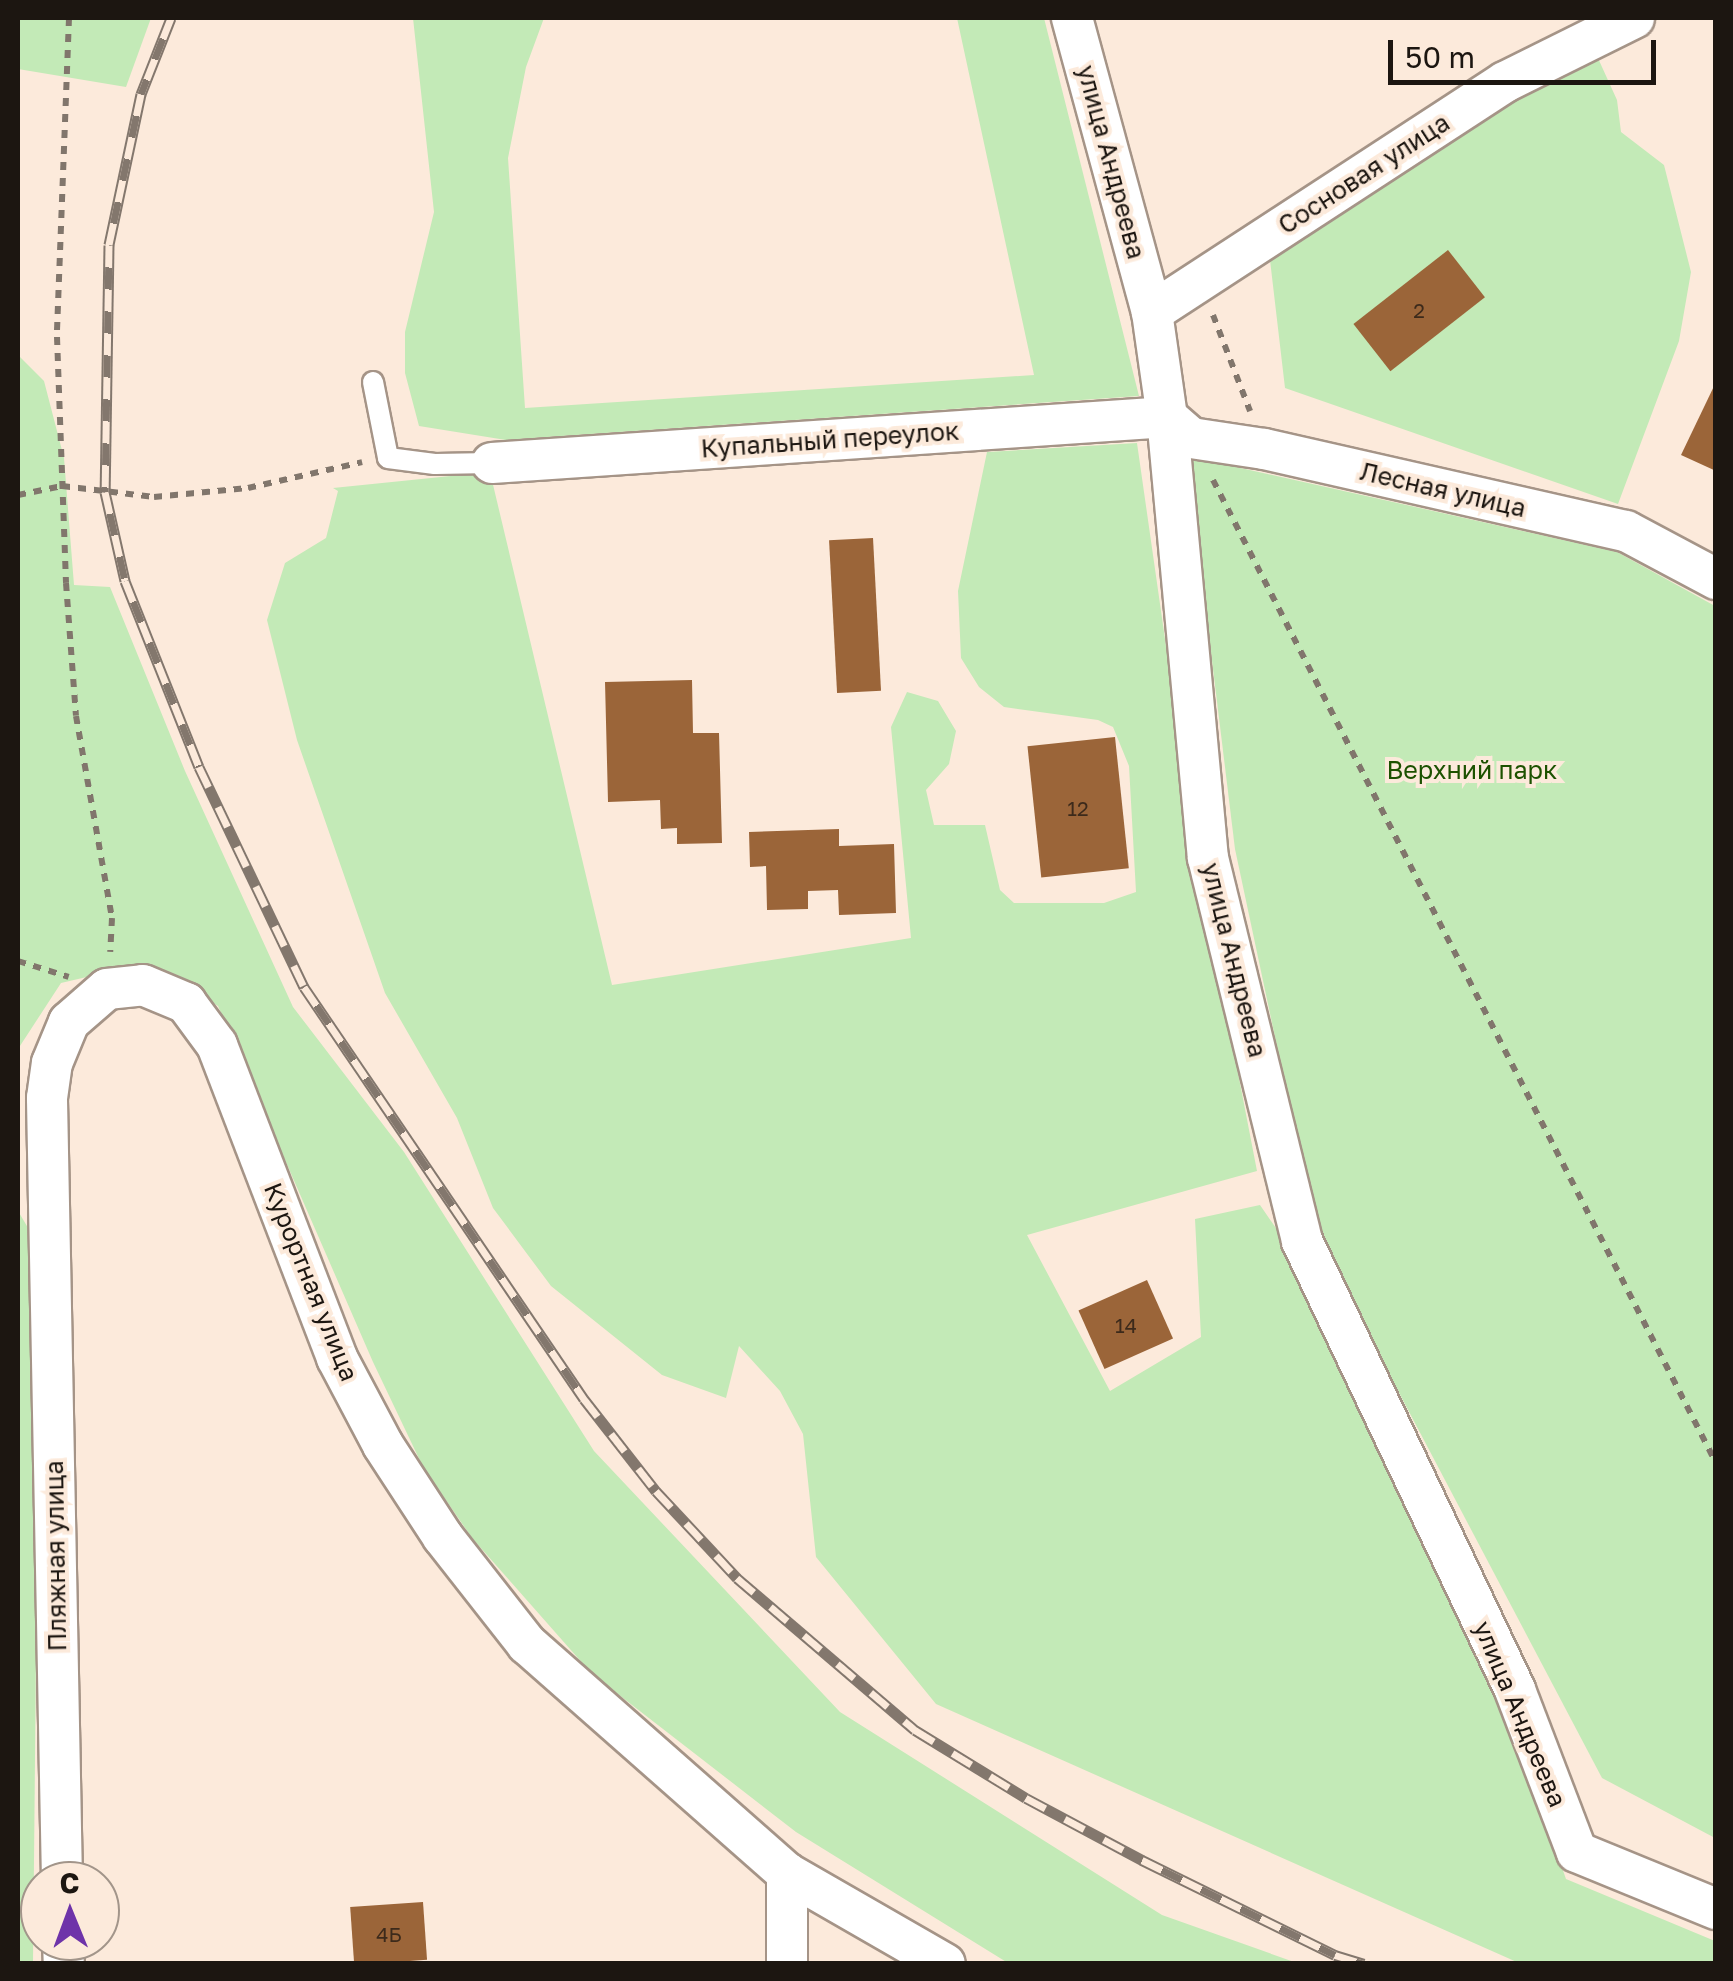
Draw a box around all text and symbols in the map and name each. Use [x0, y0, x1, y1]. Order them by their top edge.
scale bar [1393, 20, 1660, 82]
text: 50 m [1405, 39, 1475, 75]
street label: улица Андреева [1071, 62, 1151, 262]
street label: Сосновая улица [1273, 108, 1455, 240]
house number: 2 [1413, 298, 1425, 322]
street label: Купальный переулок [700, 416, 960, 464]
street label: Лесная улица [1357, 456, 1529, 524]
park label: Верхний парк [1387, 755, 1557, 785]
house number: 12 [1067, 796, 1089, 820]
street label: улица Андреева [1195, 860, 1273, 1060]
street label: Курортная улица [258, 1178, 364, 1386]
house number: 14 [1115, 1313, 1137, 1337]
street label: Пляжная улица [39, 1460, 73, 1652]
street label: улица Андреева [1467, 1616, 1573, 1812]
north arrow [20, 1861, 120, 1961]
text: С [59, 1866, 80, 1899]
house number: 4Б [376, 1922, 402, 1946]

